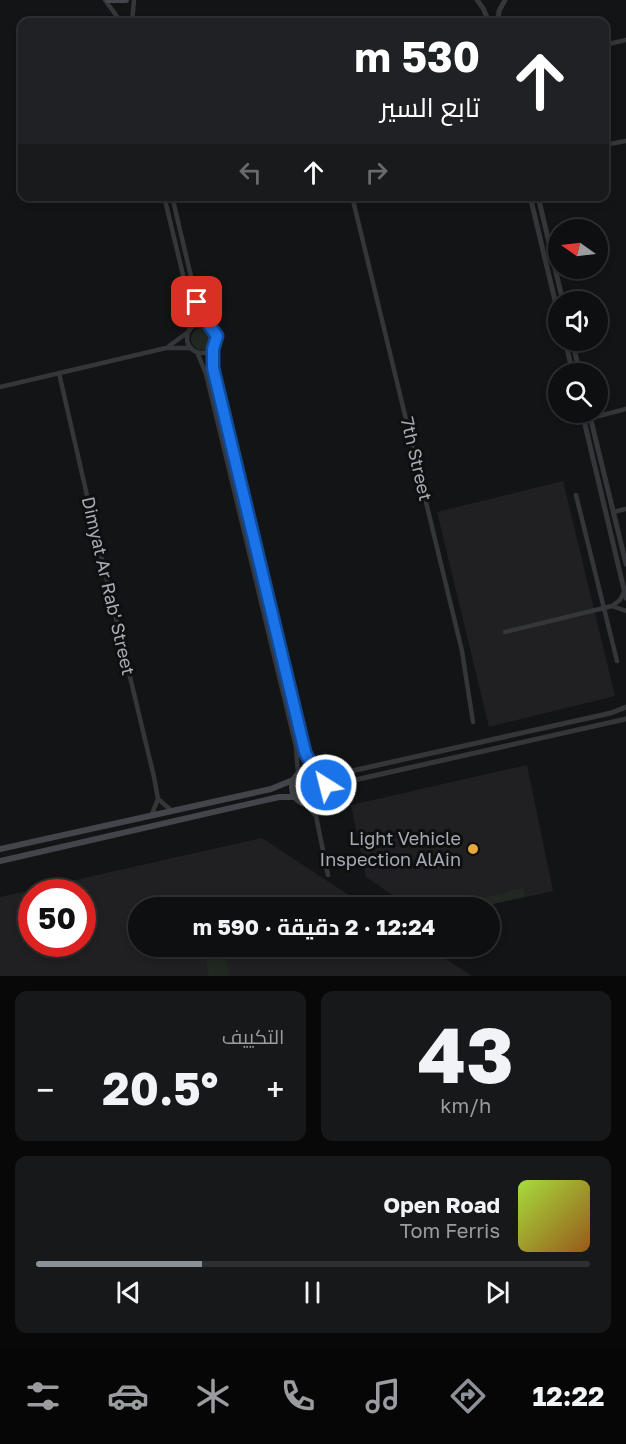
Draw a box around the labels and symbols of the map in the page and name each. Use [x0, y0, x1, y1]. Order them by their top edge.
north arrow [548, 219, 608, 279]
pin [171, 276, 222, 327]
street label: 7th Street [397, 415, 437, 503]
street label: Dimyat Ar Rab' Street [78, 494, 140, 677]
position arrow [294, 753, 358, 817]
place label: Light Vehicle Inspection AlAin [320, 827, 461, 870]
marker: Light Vehicle Inspection AlAin [466, 842, 480, 856]
speed limit sign: 50 [18, 879, 96, 957]

